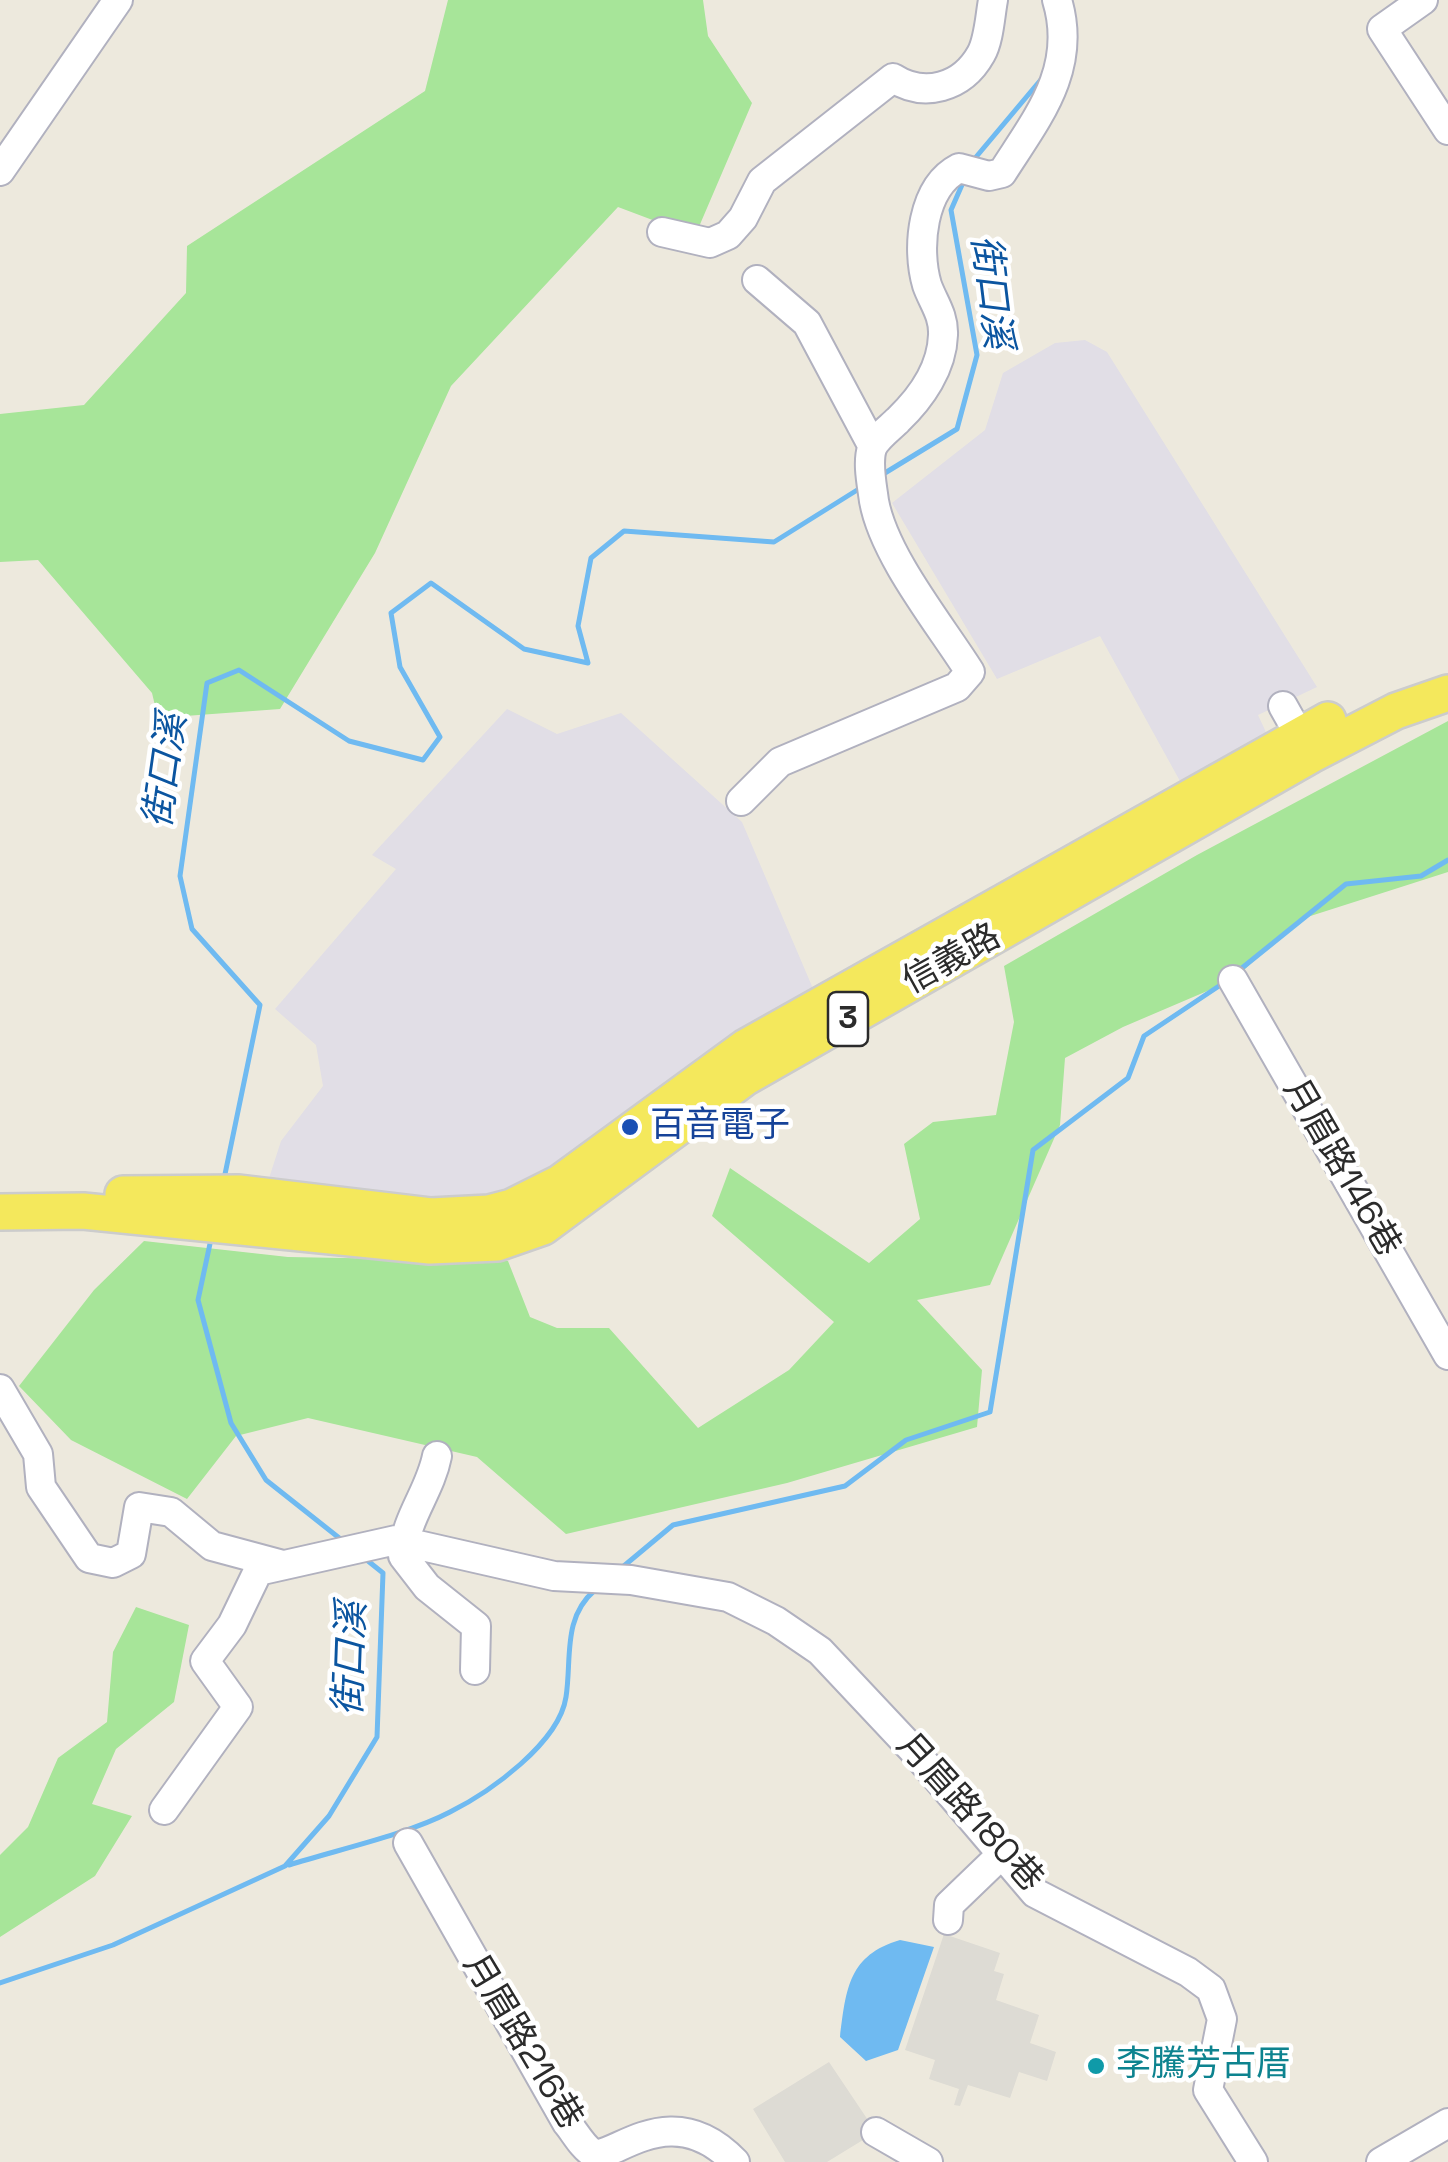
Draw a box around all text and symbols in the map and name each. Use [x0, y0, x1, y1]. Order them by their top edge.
water label: 街口溪 [960, 233, 1020, 351]
water label: 街口溪 [136, 711, 198, 831]
street label: 信義路 [896, 916, 1008, 1004]
road number: 3 [828, 992, 868, 1046]
street label: 月眉路146巷 [1273, 1072, 1409, 1264]
place label: 百音電子 [650, 1106, 790, 1148]
marker: 百音電子 [619, 1116, 641, 1138]
water label: 街口溪 [327, 1601, 377, 1717]
street label: 月眉路180巷 [887, 1725, 1051, 1901]
street label: 月眉路216巷 [453, 1947, 591, 2137]
place label: 李騰芳古厝 [1116, 2045, 1291, 2087]
marker: 李騰芳古厝 [1085, 2055, 1107, 2077]

